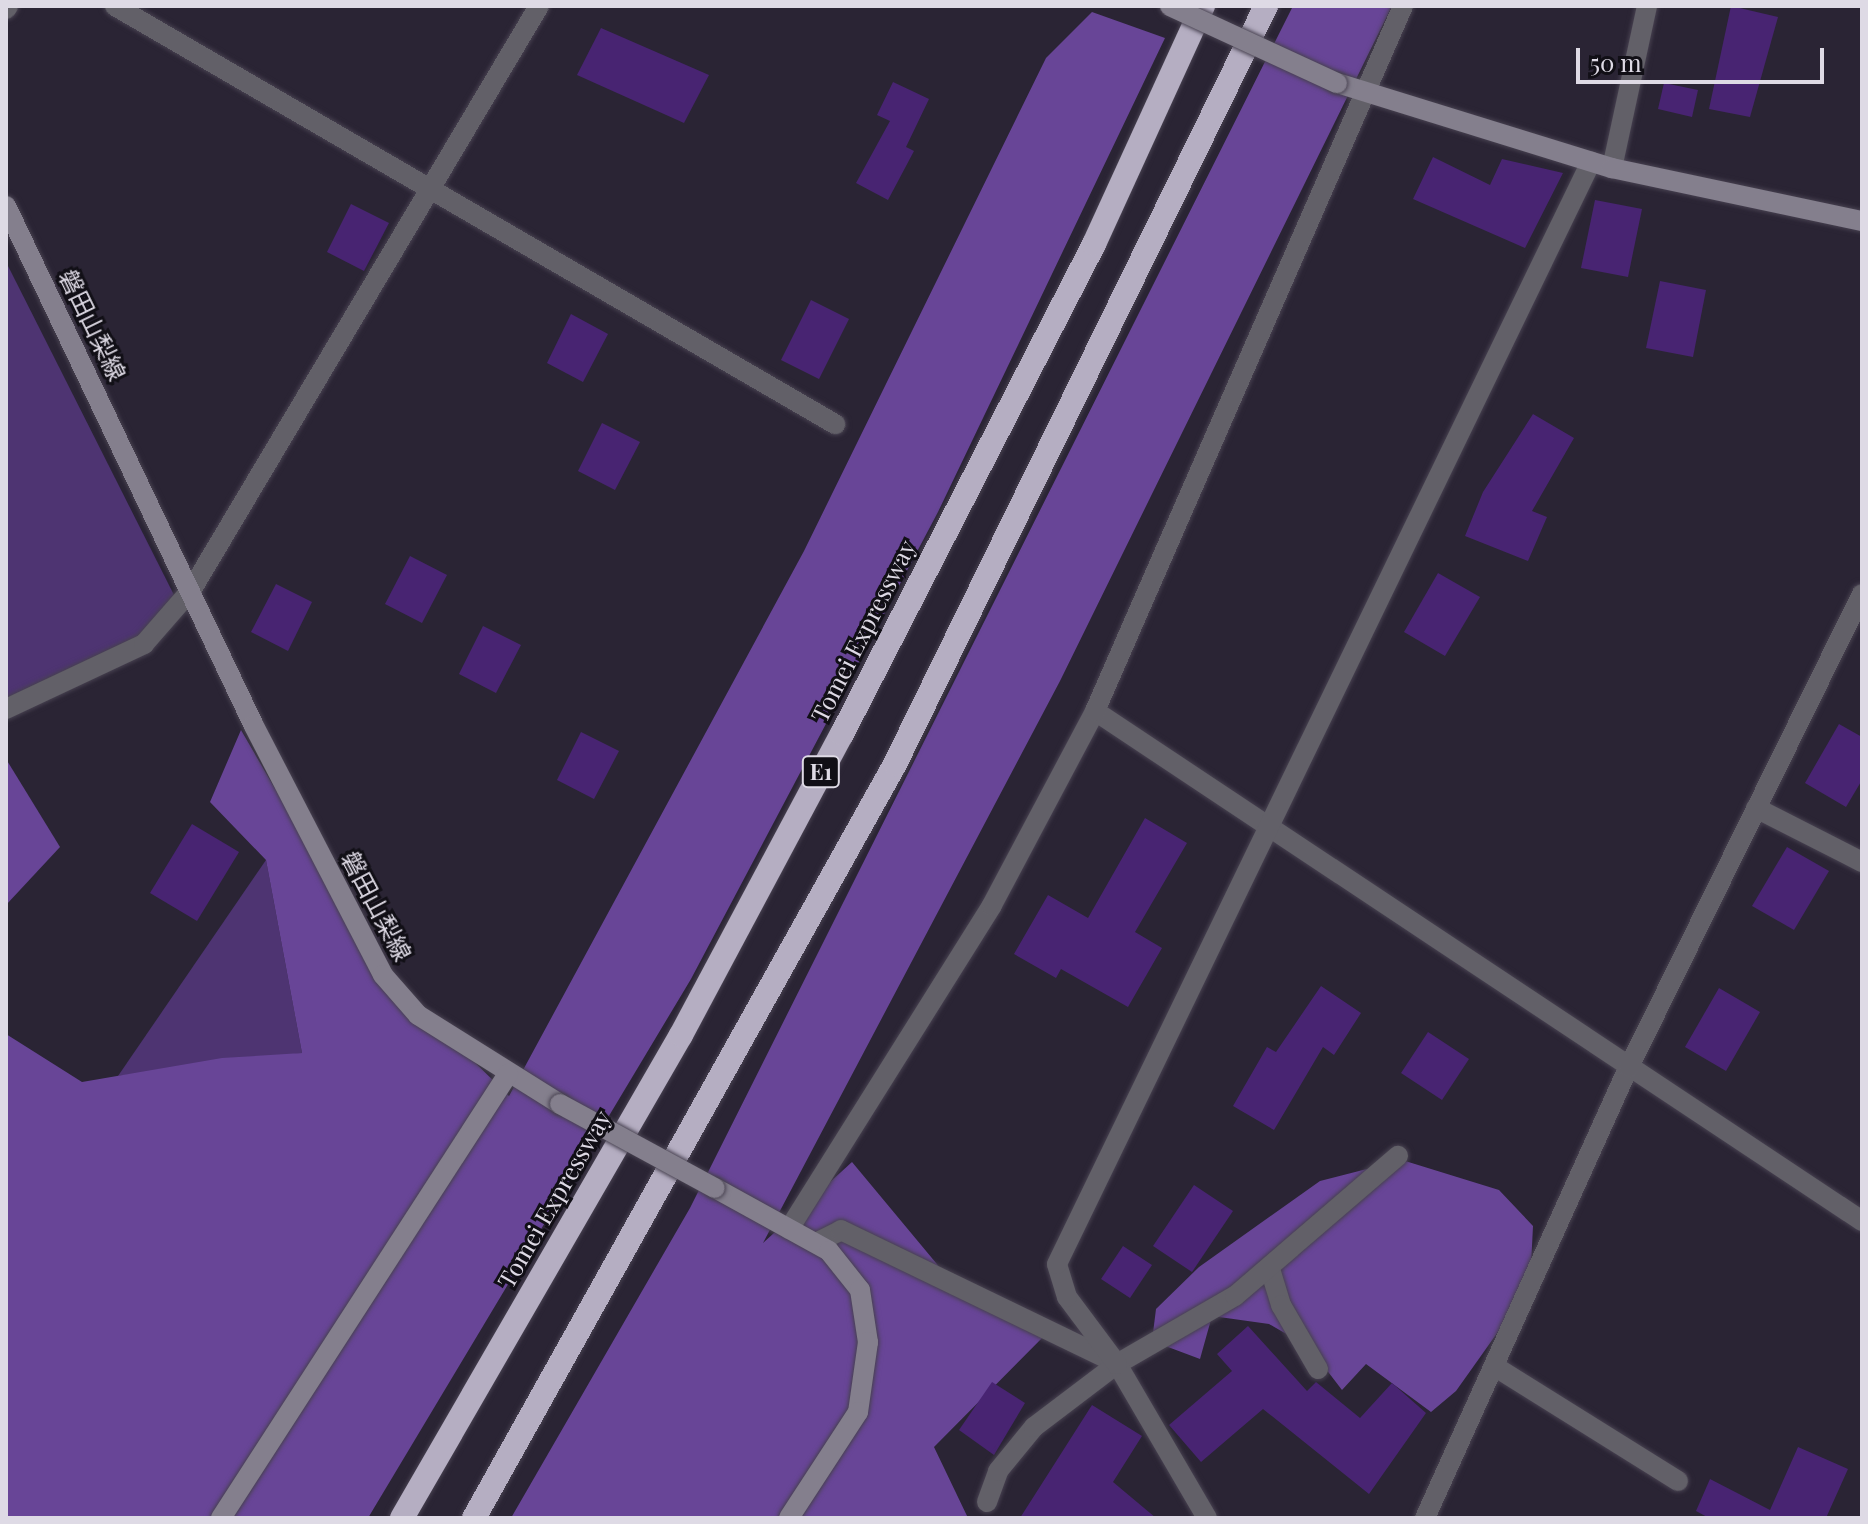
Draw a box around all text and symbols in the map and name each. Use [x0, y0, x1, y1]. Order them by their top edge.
scale bar [1580, 32, 1828, 82]
text: 50 m [1590, 46, 1642, 78]
street label: 磐田山梨線 [54, 265, 132, 385]
street label: Tomei Expressway [805, 535, 921, 727]
road number: E1 [801, 754, 841, 790]
street label: 磐田山梨線 [336, 846, 418, 966]
street label: Tomei Expressway [491, 1105, 617, 1293]

